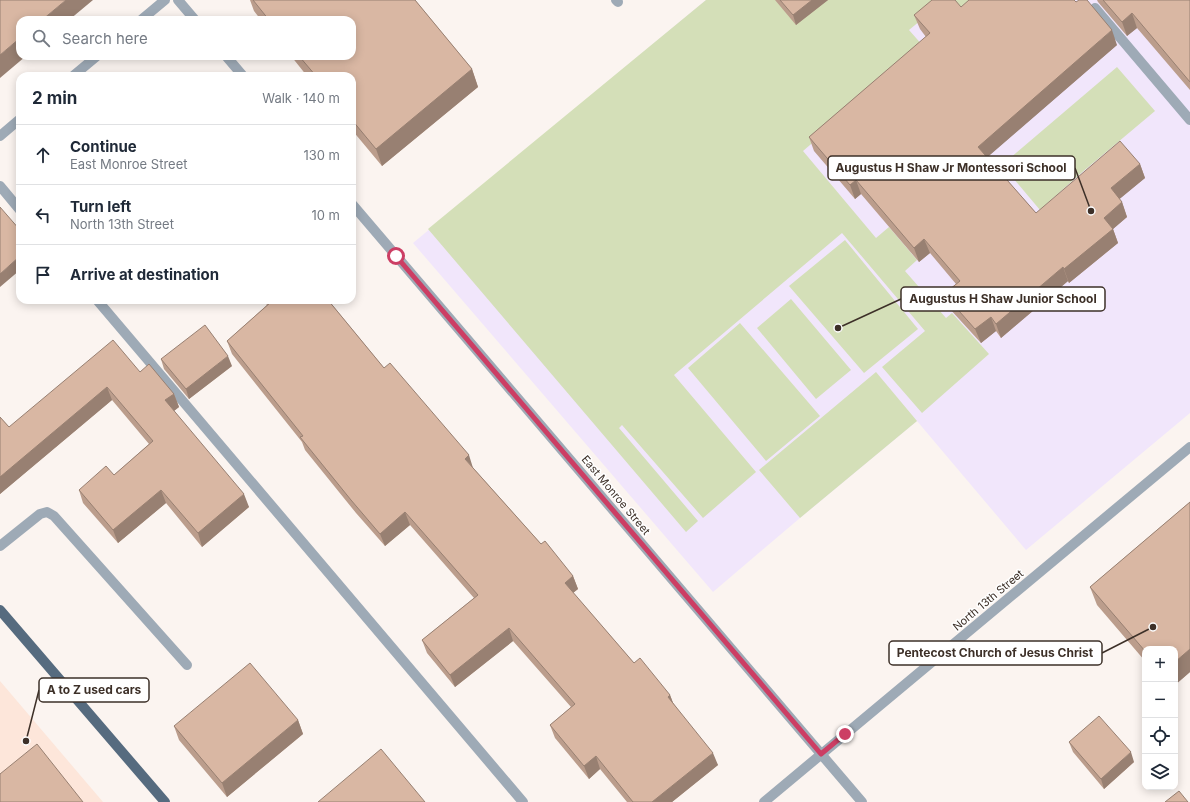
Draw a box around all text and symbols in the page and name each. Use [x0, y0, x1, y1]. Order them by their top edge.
search box [16, 16, 356, 60]
icon: search [30, 27, 52, 49]
text: Search here [62, 29, 148, 48]
text: 2 min [32, 88, 77, 108]
text: Walk · 140 m [262, 90, 340, 106]
text: Continue [70, 137, 137, 156]
icon: ahead [32, 144, 54, 166]
text: 130 m [303, 147, 340, 163]
text: East Monroe Street [70, 156, 188, 172]
callout: Augustus H Shaw Jr Montessori School [828, 156, 1075, 180]
text: Augustus H Shaw Jr Montessori School [835, 160, 1067, 175]
text: Turn left [70, 197, 131, 216]
icon: left [32, 204, 54, 226]
text: 10 m [311, 207, 340, 223]
text: North 13th Street [70, 216, 174, 232]
route start [387, 247, 405, 265]
icon: arrive [32, 264, 54, 286]
text: Arrive at destination [70, 265, 219, 284]
callout: Augustus H Shaw Junior School [901, 287, 1105, 311]
text: Augustus H Shaw Junior School [909, 291, 1097, 306]
street label: East Monroe Street [579, 452, 654, 538]
street label: North 13th Street [950, 566, 1026, 634]
callout: Pentecost Church of Jesus Christ [889, 641, 1102, 665]
text: Pentecost Church of Jesus Christ [897, 645, 1094, 660]
map controls [1142, 646, 1178, 790]
button: + [1142, 646, 1178, 682]
callout: A to Z used cars [39, 678, 149, 702]
text: A to Z used cars [47, 682, 142, 697]
button: − [1142, 682, 1178, 718]
button: locate [1142, 718, 1178, 754]
route end [836, 725, 854, 743]
button: layers [1142, 754, 1178, 790]

